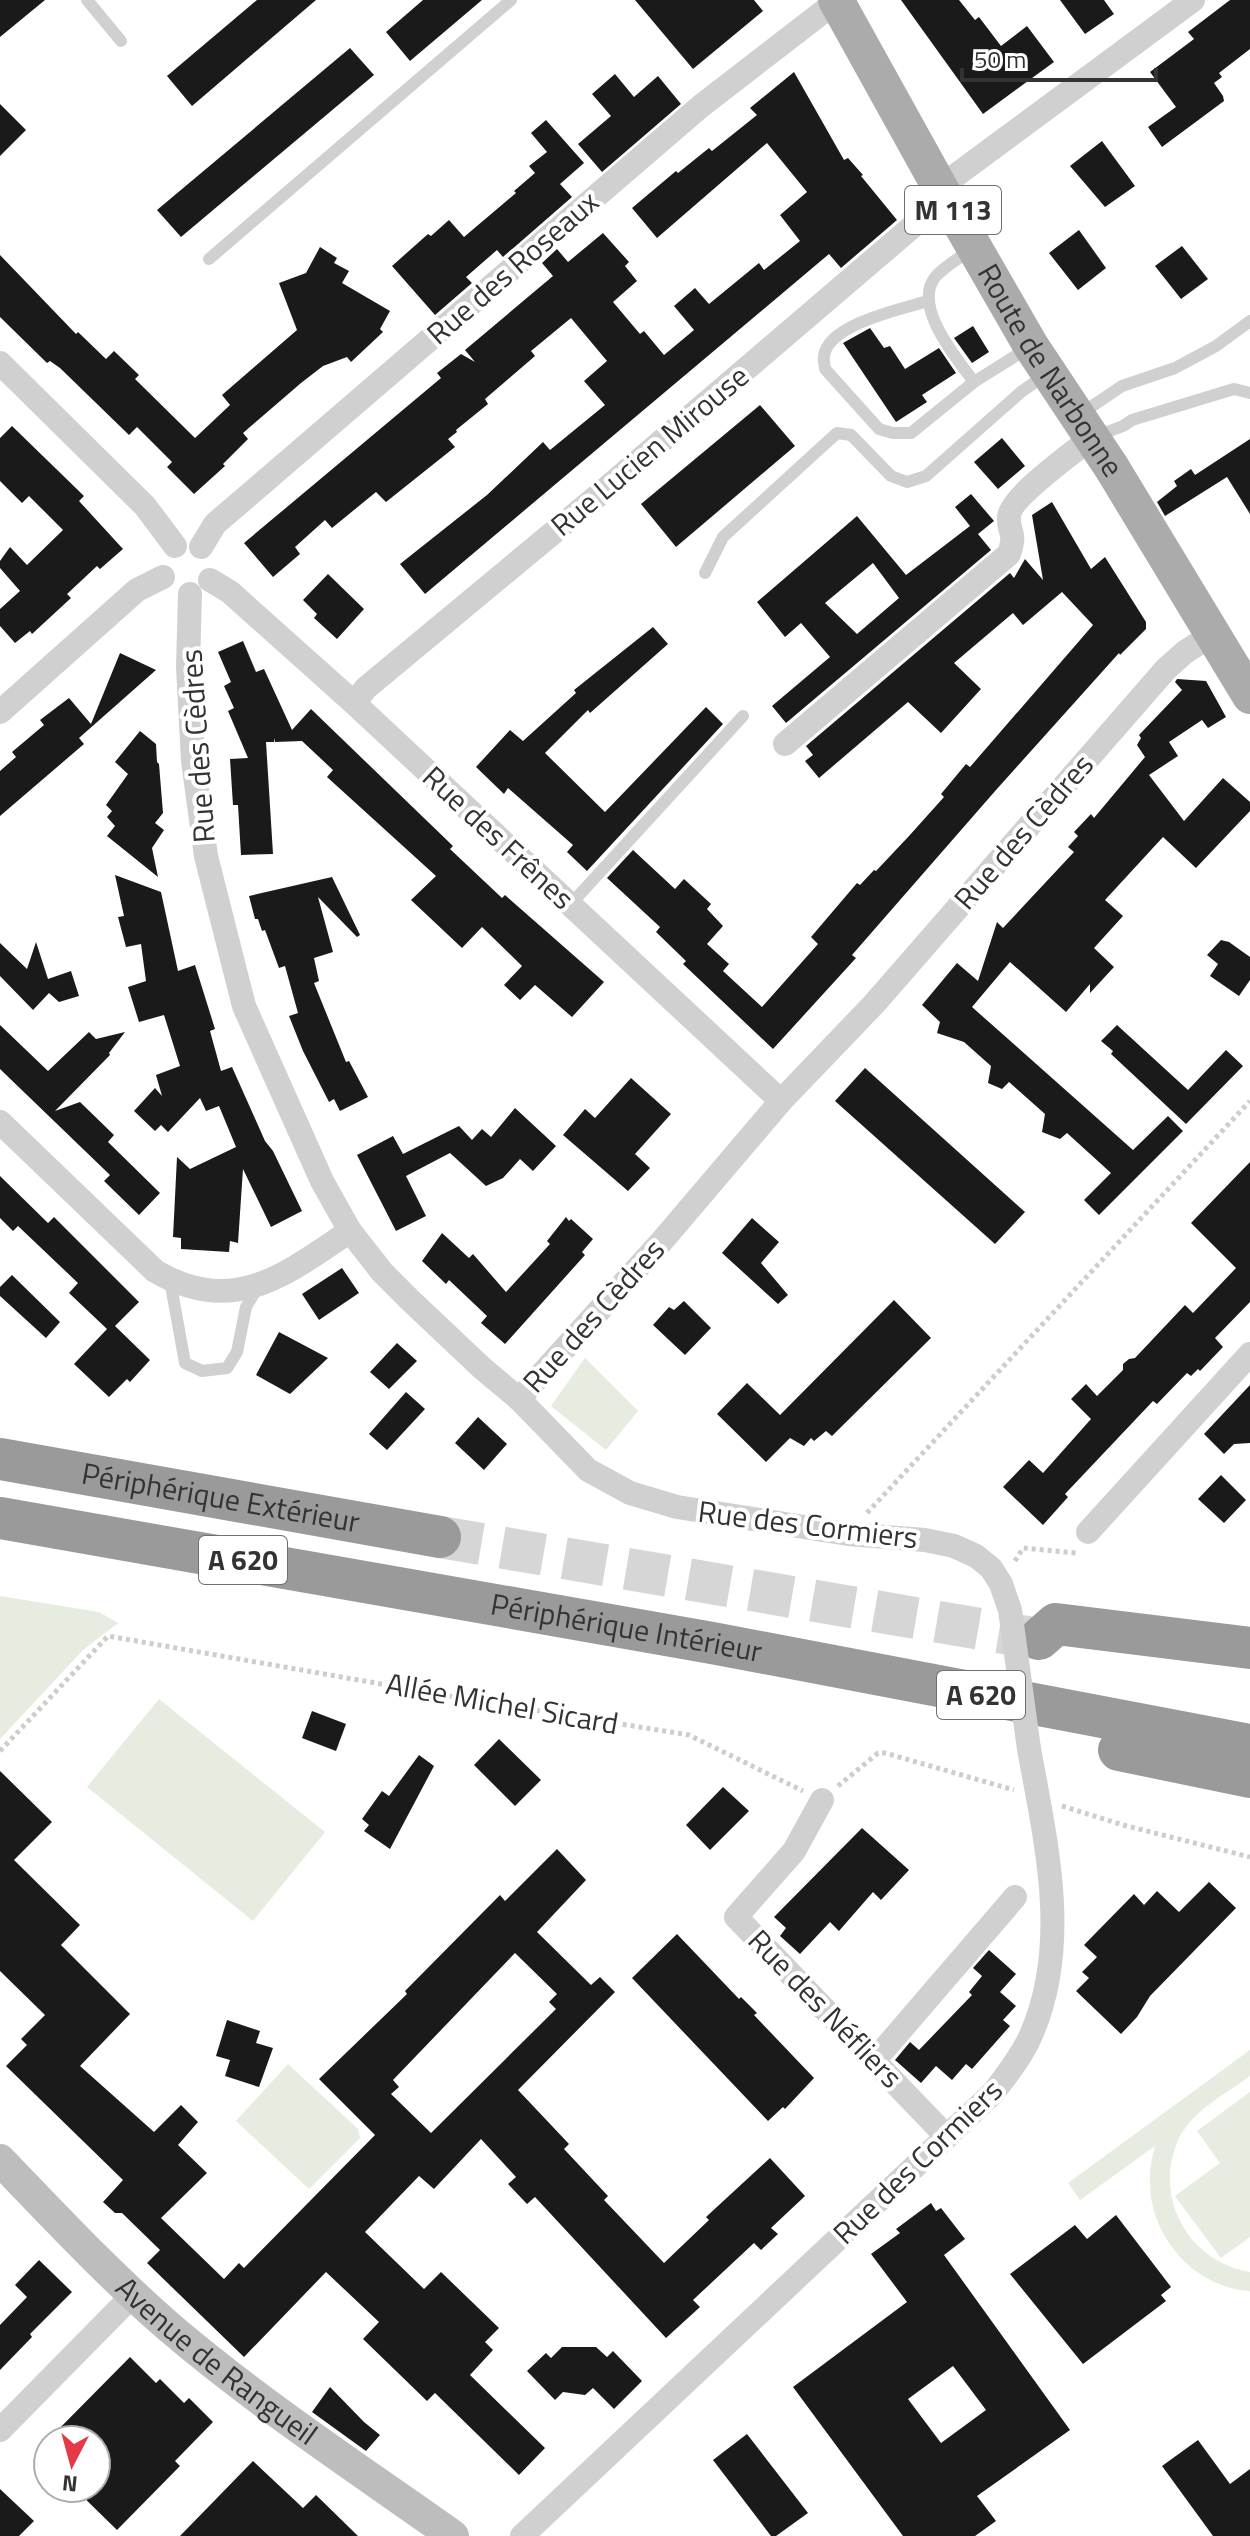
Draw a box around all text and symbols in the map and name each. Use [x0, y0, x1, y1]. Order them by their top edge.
scale bar [962, 32, 1156, 82]
text: 50 m [974, 41, 1026, 77]
street label: Rue des Roseaux [416, 179, 609, 355]
road number: M 113 [905, 186, 1001, 234]
street label: Route de Narbonne [966, 255, 1136, 486]
street label: Rue Lucien Mirouse [540, 353, 759, 547]
street label: Rue des Cèdres [167, 648, 227, 844]
street label: Rue des Cèdres [942, 743, 1104, 920]
street label: Rue des Frênes [412, 755, 585, 920]
street label: Rue des Cèdres [511, 1228, 675, 1403]
street label: Périphérique Extérieur [78, 1450, 363, 1544]
street label: Rue des Cormiers [696, 1488, 921, 1560]
road number: A 620 [199, 1536, 287, 1584]
street label: Périphérique Intérieur [487, 1581, 766, 1674]
street label: Allée Michel Sicard [382, 1660, 622, 1746]
road number: A 620 [937, 1671, 1025, 1719]
street label: Rue des Néfliers [738, 1918, 914, 2098]
street label: Rue des Cormiers [822, 2068, 1013, 2255]
street label: Avenue de Rangueil [105, 2265, 327, 2456]
north arrow [32, 2424, 112, 2504]
text: N [61, 2466, 79, 2502]

